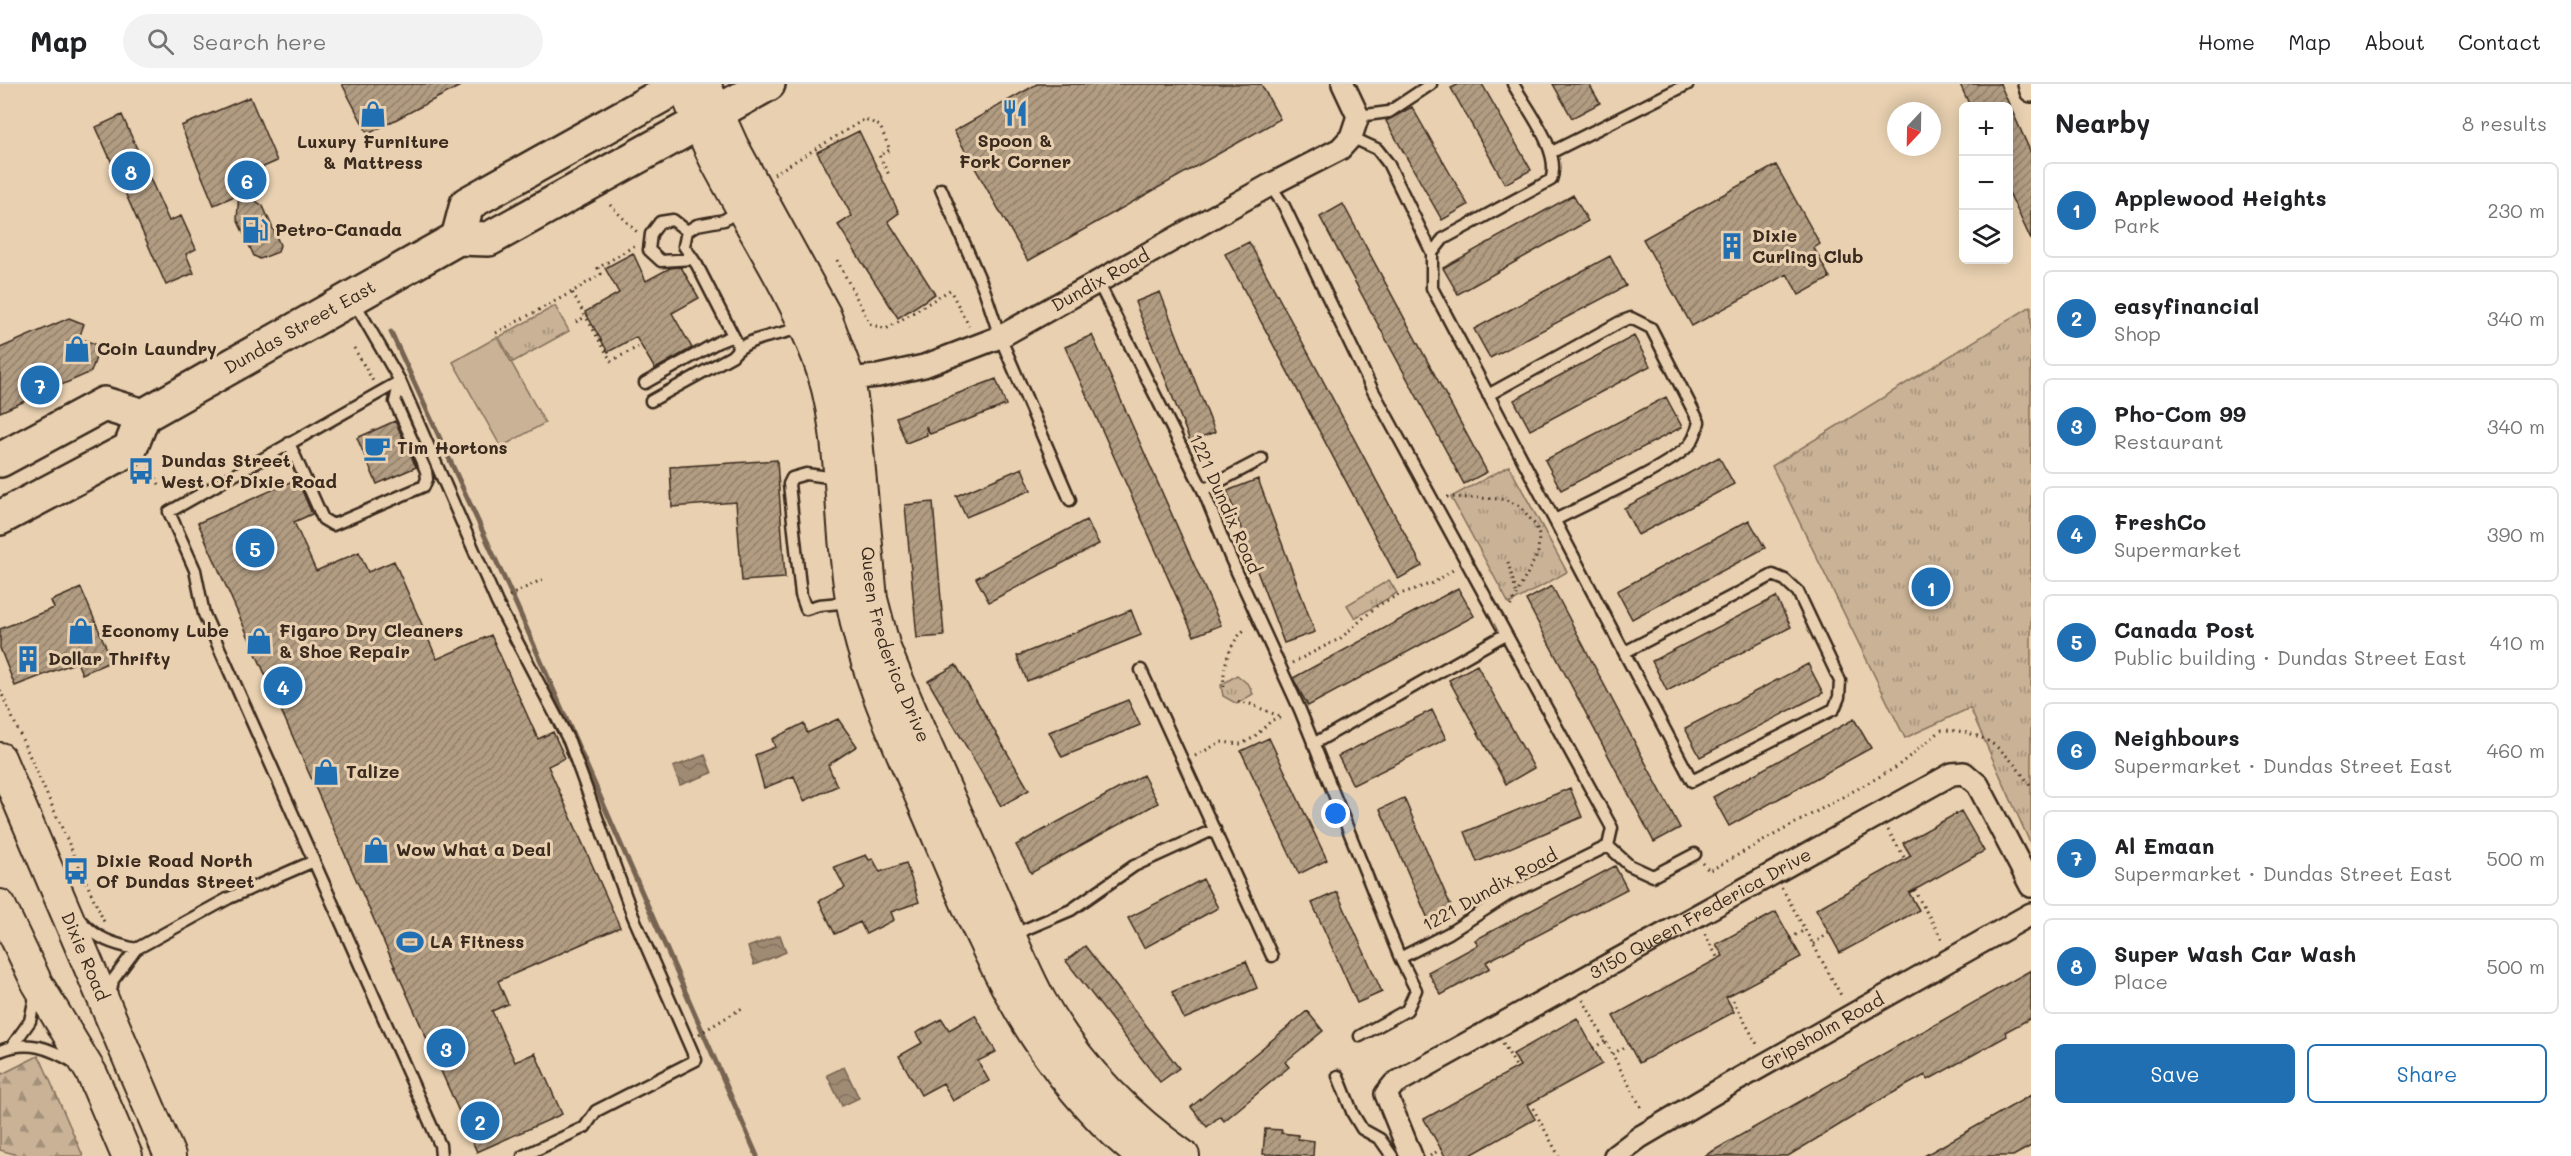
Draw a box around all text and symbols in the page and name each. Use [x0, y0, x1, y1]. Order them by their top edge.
search box [123, 14, 543, 68]
text: Map [30, 23, 87, 59]
icon: search [144, 25, 177, 58]
text: Search here [192, 27, 326, 56]
text: Home [2198, 28, 2255, 55]
text: Map [2288, 28, 2331, 55]
text: About [2364, 28, 2425, 55]
text: Contact [2458, 28, 2541, 55]
restaurant icon: Spoon & Fork Corner [1000, 98, 1030, 128]
shop icon: Luxury Furniture & Mattress [358, 99, 388, 129]
north arrow [1887, 102, 1941, 156]
map controls [1959, 102, 2013, 264]
button: + [1959, 102, 2013, 156]
text: Nearby [2055, 106, 2150, 140]
text: 8 results [2462, 110, 2547, 136]
place label: Spoon & Fork Corner [959, 128, 1071, 173]
place label: Luxury Furniture & Mattress [297, 129, 449, 174]
pin: 8 [112, 148, 150, 194]
button: − [1959, 156, 2013, 210]
pin: 6 [228, 158, 266, 202]
text: Applewood Heights [2114, 183, 2327, 212]
text: 1 [2072, 197, 2081, 223]
text: 230 m [2487, 197, 2545, 223]
button: layers [1959, 210, 2013, 264]
text: Park [2114, 212, 2159, 238]
fuel station icon: Petro-Canada [240, 215, 270, 245]
place label: Petro-Canada [275, 217, 402, 241]
place label: Dixie Curling Club [1752, 223, 1864, 268]
building icon: Dixie Curling Club [1717, 231, 1747, 261]
street label: Dundix Road [1047, 242, 1153, 317]
street label: Dundas Street East [219, 274, 380, 379]
text: easyfinancial [2114, 291, 2259, 320]
text: 2 [2071, 305, 2082, 331]
text: 340 m [2487, 305, 2545, 331]
text: Shop [2114, 320, 2161, 346]
shop icon: Coin Laundry [62, 334, 92, 364]
place label: Coin Laundry [97, 336, 217, 360]
pin: 7 [20, 362, 60, 408]
text: Pho-Com 99 [2114, 399, 2246, 428]
text: 3 [2071, 413, 2083, 439]
text: 340 m [2487, 413, 2545, 439]
text: Restaurant [2114, 428, 2224, 454]
street label: 1221 Dundix Road [1184, 430, 1268, 577]
cafe icon: Tim Hortons [362, 433, 392, 463]
place label: Tim Hortons [397, 435, 508, 459]
place label: Dundas Street West Of Dixie Road [161, 448, 337, 493]
bus stop icon: Dundas Street West Of Dixie Road [126, 456, 156, 486]
text: FreshCo [2114, 507, 2206, 536]
text: 4 [2070, 521, 2083, 547]
text: 390 m [2487, 521, 2545, 547]
pin: 5 [236, 526, 274, 570]
text: Supermarket [2114, 536, 2241, 562]
street label: Queen Frederica Drive [856, 546, 936, 746]
pin: 1 [1912, 564, 1950, 610]
text: Canada Post [2114, 615, 2255, 644]
shop icon: Economy Lube [66, 616, 96, 646]
place label: Economy Lube [101, 618, 229, 642]
place label: Figaro Dry Cleaners & Shoe Repair [279, 618, 463, 663]
shop icon: Figaro Dry Cleaners & Shoe Repair [244, 626, 274, 656]
text: 5 [2071, 629, 2082, 655]
text: 410 m [2490, 629, 2545, 655]
building icon: Dollar Thrifty [13, 644, 43, 674]
text: Public building · Dundas Street East [2114, 644, 2467, 670]
place label: Dollar Thrifty [48, 646, 171, 670]
pin: 4 [264, 664, 302, 708]
text: Neighbours [2114, 723, 2240, 752]
text: 6 [2070, 737, 2083, 763]
text: 460 m [2487, 737, 2545, 763]
text: Supermarket · Dundas Street East [2114, 752, 2452, 778]
shop icon: Talize [311, 757, 341, 787]
place label: Talize [346, 759, 400, 783]
your location [1321, 799, 1350, 828]
text: Al Emaan [2114, 831, 2214, 860]
shop icon: Wow What a Deal [361, 835, 391, 865]
place label: Wow What a Deal [396, 837, 551, 861]
street label: 1221 Dundix Road [1418, 842, 1561, 936]
street label: 3150 Queen Frederica Drive [1584, 842, 1815, 984]
text: 7 [2071, 845, 2082, 871]
text: 500 m [2486, 845, 2545, 871]
place label: Dixie Road North Of Dundas Street [96, 848, 254, 893]
bus stop icon: Dixie Road North Of Dundas Street [61, 856, 91, 886]
text: Supermarket · Dundas Street East [2114, 860, 2452, 886]
street label: Dixie Road [56, 908, 115, 1004]
sports icon: LA Fitness [395, 927, 425, 957]
place label: LA Fitness [430, 929, 524, 953]
text: Super Wash Car Wash [2114, 939, 2356, 968]
text: 8 [2070, 953, 2083, 979]
text: 500 m [2486, 953, 2545, 979]
text: Place [2114, 968, 2168, 994]
street label: Gripsholm Road [1756, 987, 1888, 1075]
pin: 3 [426, 1026, 466, 1070]
button: Save [2055, 1044, 2295, 1103]
button: Share [2307, 1044, 2547, 1103]
pin: 2 [460, 1098, 500, 1144]

